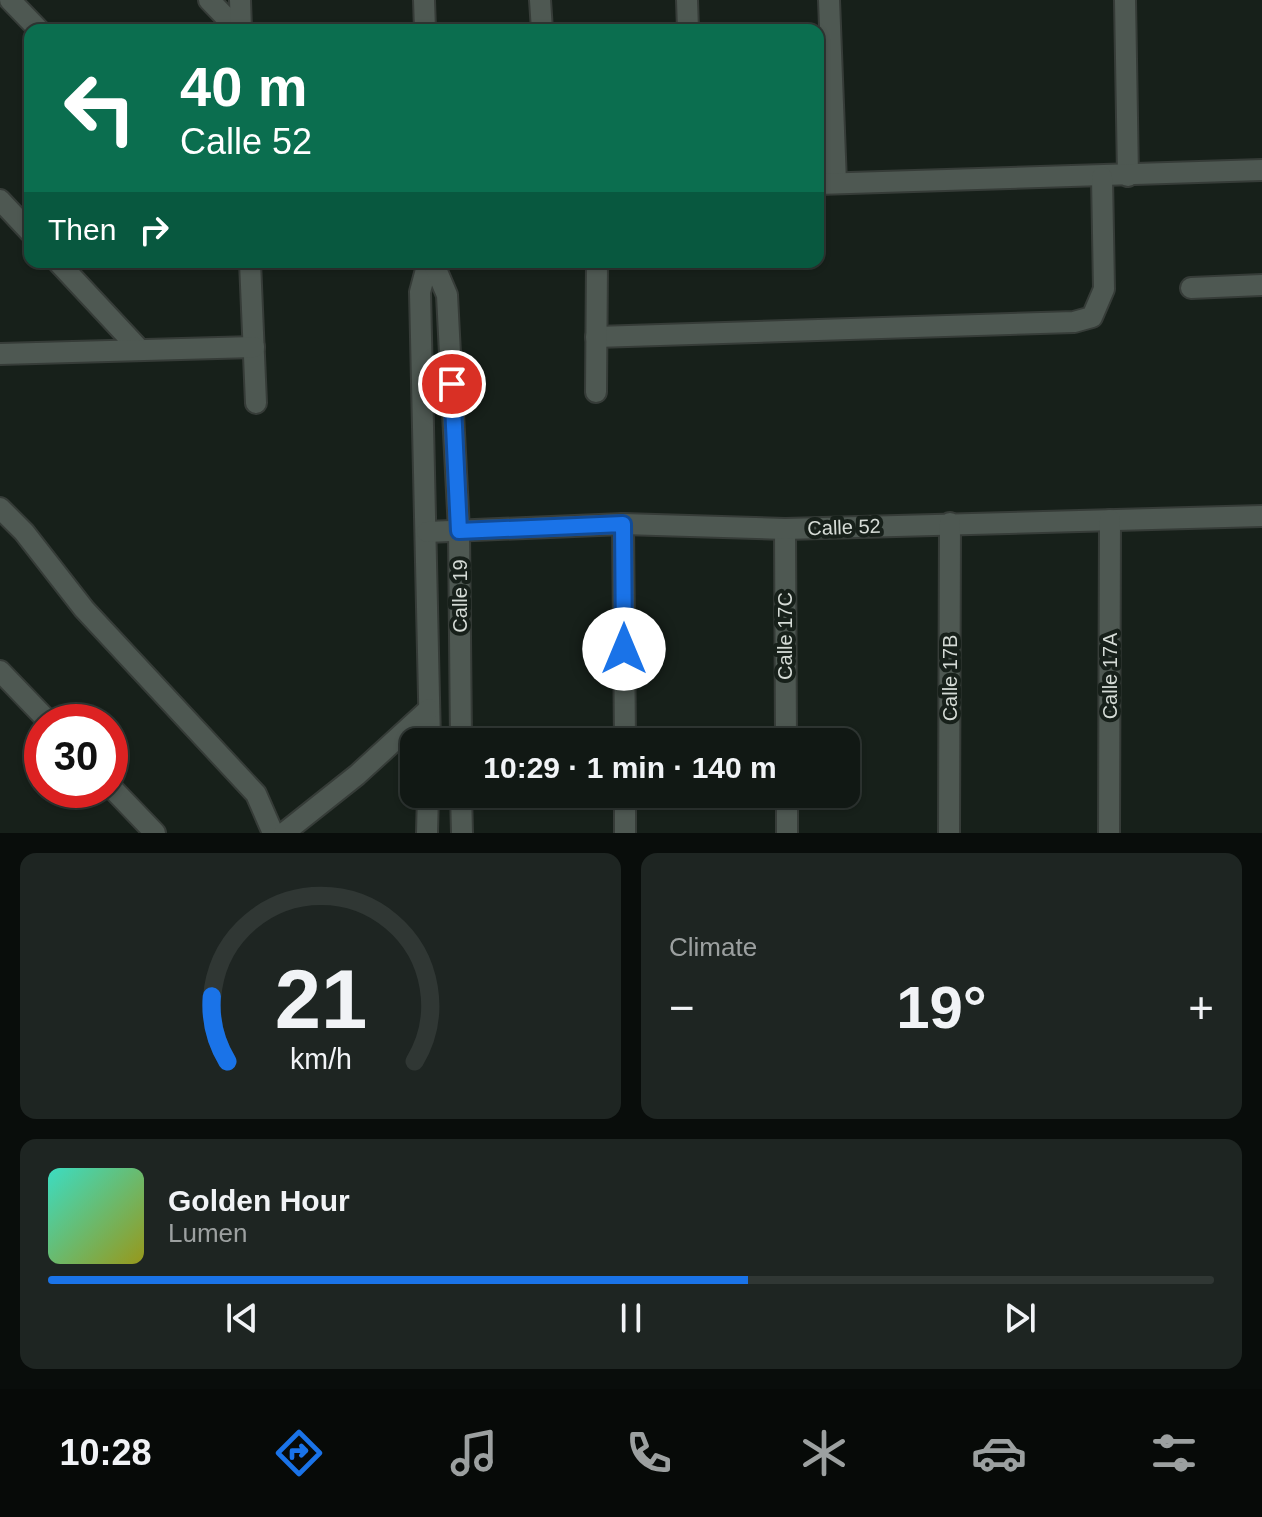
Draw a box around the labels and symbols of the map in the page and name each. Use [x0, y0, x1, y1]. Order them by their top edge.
pin [418, 350, 486, 418]
street label: Calle 52 [807, 515, 881, 539]
street label: Calle 19 [449, 559, 471, 633]
street label: Calle 17C [774, 592, 796, 680]
position arrow [582, 607, 666, 691]
street label: Calle 17A [1099, 632, 1121, 719]
street label: Calle 17B [939, 635, 961, 721]
speed limit sign: 30 [24, 704, 128, 808]

